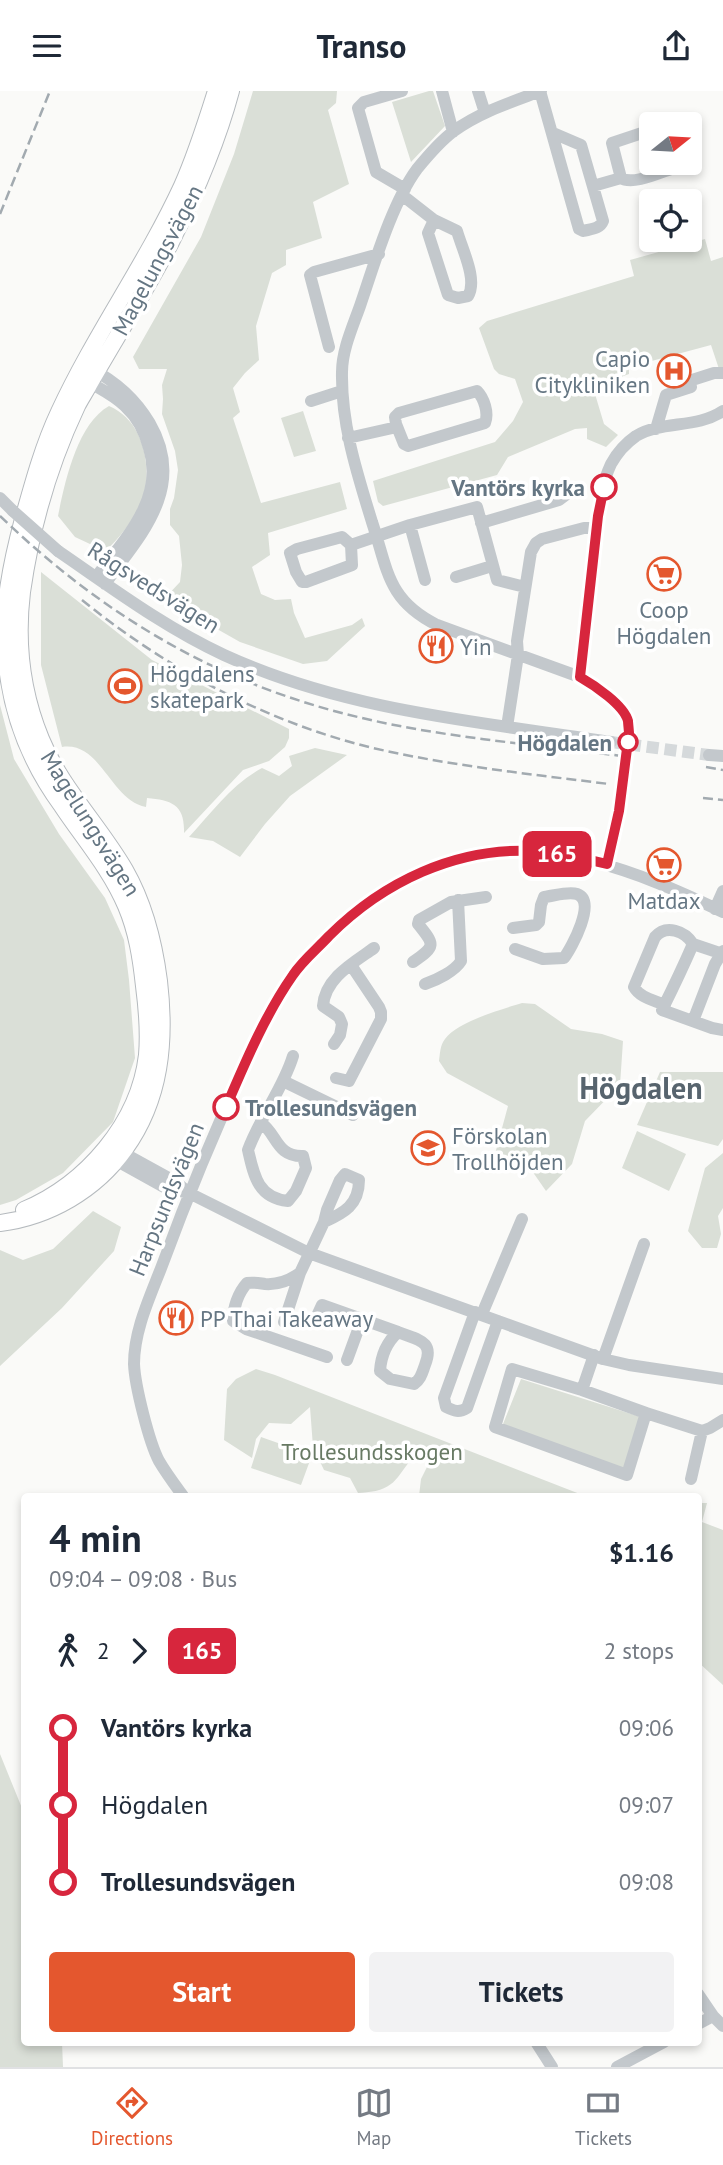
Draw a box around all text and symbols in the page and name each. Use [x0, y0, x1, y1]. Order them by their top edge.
text: Transo [316, 25, 407, 67]
icon: menu [28, 27, 66, 65]
icon: share [657, 27, 695, 65]
north arrow [639, 112, 702, 175]
map controls [639, 112, 702, 252]
street label: Magelungsvägen [105, 180, 209, 340]
button: locate [639, 189, 702, 252]
place label: Capio Citykliniken [535, 344, 650, 399]
hospital icon: Capio Citykliniken [655, 352, 693, 390]
place label: Vantörs kyrka [450, 473, 585, 502]
marker: Vantörs kyrka [591, 474, 617, 500]
street label: Rågsvedsvägen [82, 535, 226, 639]
supermarket icon: Coop Högdalen [645, 555, 683, 593]
place label: Coop Högdalen [617, 595, 711, 650]
restaurant icon: Yin [417, 627, 455, 665]
place label: Yin [460, 632, 492, 661]
place label: Högdalens skatepark [150, 659, 255, 714]
sports icon: Högdalens skatepark [106, 667, 144, 705]
place label: Högdalen [518, 728, 612, 757]
marker: Högdalen [618, 732, 638, 752]
street label: Magelungsvägen [35, 745, 147, 901]
line badge: 165 [517, 831, 597, 877]
text: 165 [537, 838, 577, 869]
supermarket icon: Matdax [645, 846, 683, 884]
place label: Matdax [627, 886, 701, 915]
district label: Högdalen [579, 1068, 703, 1107]
place label: Trollesundsvägen [245, 1093, 417, 1122]
marker: Trollesundsvägen [213, 1094, 239, 1120]
street label: Harpsundsvägen [122, 1118, 210, 1280]
place label: Förskolan Trollhöjden [452, 1121, 564, 1176]
school or university icon: Förskolan Trollhöjden [409, 1129, 447, 1167]
restaurant icon: PP Thai Takeaway [157, 1299, 195, 1337]
place label: PP Thai Takeaway [200, 1304, 373, 1333]
park label: Trollesundsskogen [281, 1437, 463, 1466]
text: 4 min [49, 1513, 142, 1562]
text: $1.16 [609, 1536, 674, 1569]
text: 09:04 – 09:08 · Bus [49, 1564, 237, 1593]
icon: walk [49, 1632, 87, 1670]
icon: forward [120, 1632, 158, 1670]
text: 165 [182, 1635, 222, 1666]
text: 2 [97, 1636, 110, 1665]
text: 2 stops [604, 1636, 674, 1665]
text: Vantörs kyrka [101, 1711, 252, 1744]
text: 09:06 [619, 1713, 674, 1742]
text: Högdalen [101, 1788, 208, 1821]
text: 09:07 [619, 1790, 674, 1819]
text: Trollesundsvägen [101, 1865, 295, 1898]
text: 09:08 [619, 1867, 674, 1896]
button: Start [49, 1952, 355, 2032]
button: Tickets [369, 1952, 674, 2032]
tab: Directions [91, 2084, 173, 2150]
tab: Map [355, 2084, 393, 2150]
tab: Tickets [575, 2084, 632, 2150]

